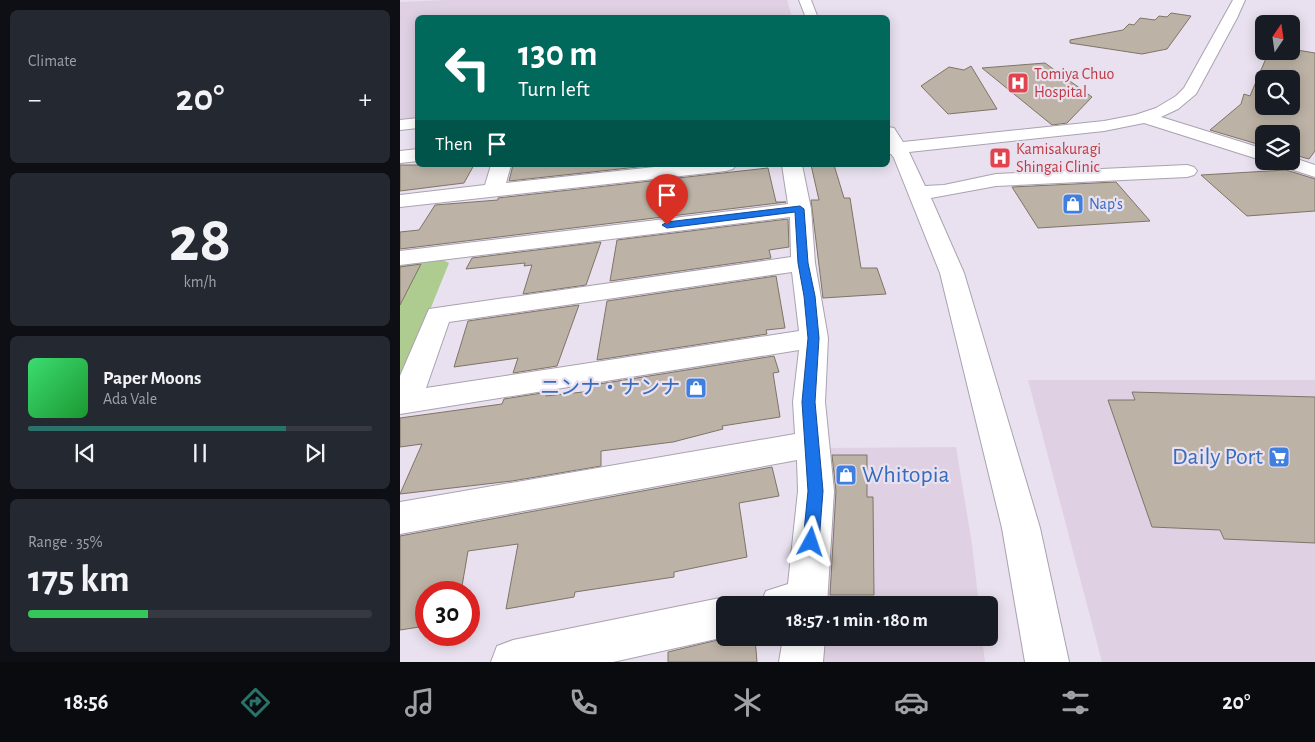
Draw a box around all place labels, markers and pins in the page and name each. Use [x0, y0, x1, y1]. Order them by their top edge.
place label: Tomiya Chuo Hospital [1034, 66, 1115, 100]
hospital icon: Tomiya Chuo Hospital [1006, 71, 1030, 95]
place label: Kamisakuragi Shingai Clinic [1016, 141, 1101, 175]
hospital icon: Kamisakuragi Shingai Clinic [988, 146, 1012, 170]
pin [646, 174, 688, 225]
shop icon: Nap's [1061, 192, 1085, 216]
place label: Nap's [1089, 196, 1123, 212]
shop icon: ニンナ・ナンナ [684, 376, 708, 400]
place label: ニンナ・ナンナ [540, 378, 680, 398]
place label: Daily Port [1172, 445, 1263, 469]
supermarket icon: Daily Port [1267, 445, 1291, 469]
shop icon: Whitopia [834, 463, 858, 487]
place label: Whitopia [862, 463, 950, 487]

